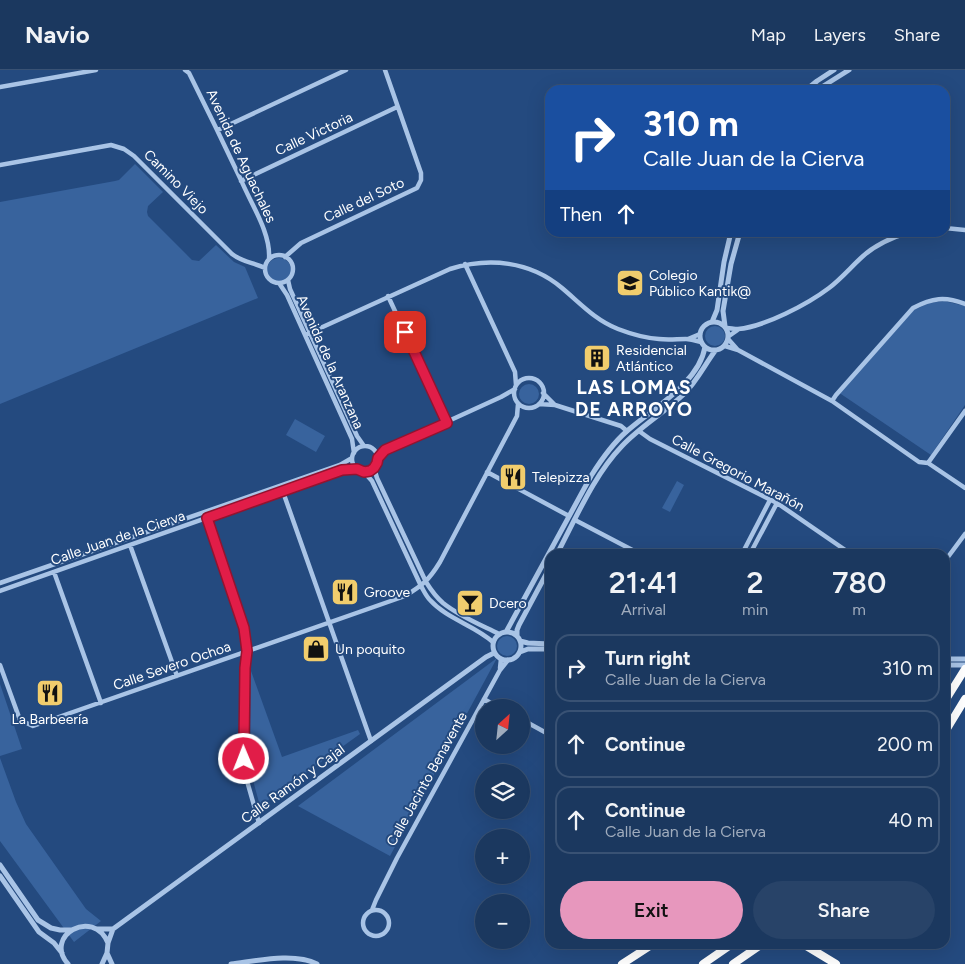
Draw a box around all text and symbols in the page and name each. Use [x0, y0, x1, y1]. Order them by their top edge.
text: Navio [25, 20, 90, 49]
text: Map [751, 24, 786, 46]
text: Layers [814, 24, 866, 46]
text: Share [894, 24, 940, 46]
street label: Avenida de Aguachales [203, 86, 279, 226]
text: 310 m [643, 103, 739, 145]
icon: right [560, 105, 625, 170]
street label: Calle Victoria [273, 109, 355, 159]
text: Calle Juan de la Cierva [643, 145, 864, 172]
street label: Camino Viejo [140, 146, 212, 218]
street label: Calle del Soto [321, 174, 407, 226]
icon: ahead [612, 200, 640, 228]
text: Then [560, 203, 602, 226]
place label: Colegio Público Kantik@ [649, 267, 751, 300]
school or university icon: Colegio Público Kantik@ [615, 268, 645, 298]
street label: Avenida de la Aranzana [293, 292, 367, 432]
pin [384, 311, 426, 353]
icon: arrive [391, 318, 419, 346]
place label: Residencial Atlántico [616, 342, 687, 375]
building icon: Residencial Atlántico [582, 343, 612, 373]
district label: LAS LOMAS DE ARROYO [575, 376, 693, 421]
street label: Calle Gregorio Marañón [669, 431, 807, 515]
restaurant icon: Telepizza [498, 462, 528, 492]
place label: Telepizza [532, 469, 590, 486]
street label: Calle Juan de la Cierva [49, 507, 187, 569]
text: 21:41 [609, 564, 678, 601]
text: 2 [747, 564, 764, 601]
text: 780 [832, 564, 886, 601]
restaurant icon: Groove [330, 577, 360, 607]
place label: Groove [364, 584, 411, 601]
bar icon: Dcero [455, 588, 485, 618]
place label: Dcero [489, 595, 527, 612]
text: Arrival [621, 600, 666, 619]
text: min [742, 600, 768, 619]
text: m [852, 600, 866, 619]
shop icon: Un poquito [301, 634, 331, 664]
street label: Calle Severo Ochoa [111, 638, 233, 694]
place label: Un poquito [335, 641, 405, 658]
text: Turn right [605, 647, 691, 670]
icon: right [562, 654, 590, 682]
text: 310 m [882, 657, 933, 680]
text: Calle Juan de la Cierva [605, 670, 766, 689]
restaurant icon: La Barbeería [35, 678, 65, 708]
north arrow [475, 699, 530, 754]
map controls [475, 699, 530, 949]
street label: Calle Jacinto Benavente [383, 709, 471, 849]
place label: La Barbeería [12, 711, 88, 728]
icon: ahead [562, 730, 590, 758]
position arrow [217, 732, 269, 784]
text: Continue [605, 733, 685, 756]
text: 200 m [877, 733, 933, 756]
street label: Calle Ramón y Cajal [238, 741, 348, 827]
button: layers [475, 764, 530, 819]
text: Continue [605, 799, 685, 822]
icon: ahead [562, 806, 590, 834]
text: 40 m [888, 809, 933, 832]
text: Calle Juan de la Cierva [605, 822, 766, 841]
button: + [475, 829, 530, 884]
button: Exit [560, 881, 743, 939]
button: Share [753, 881, 935, 939]
button: − [475, 894, 530, 949]

